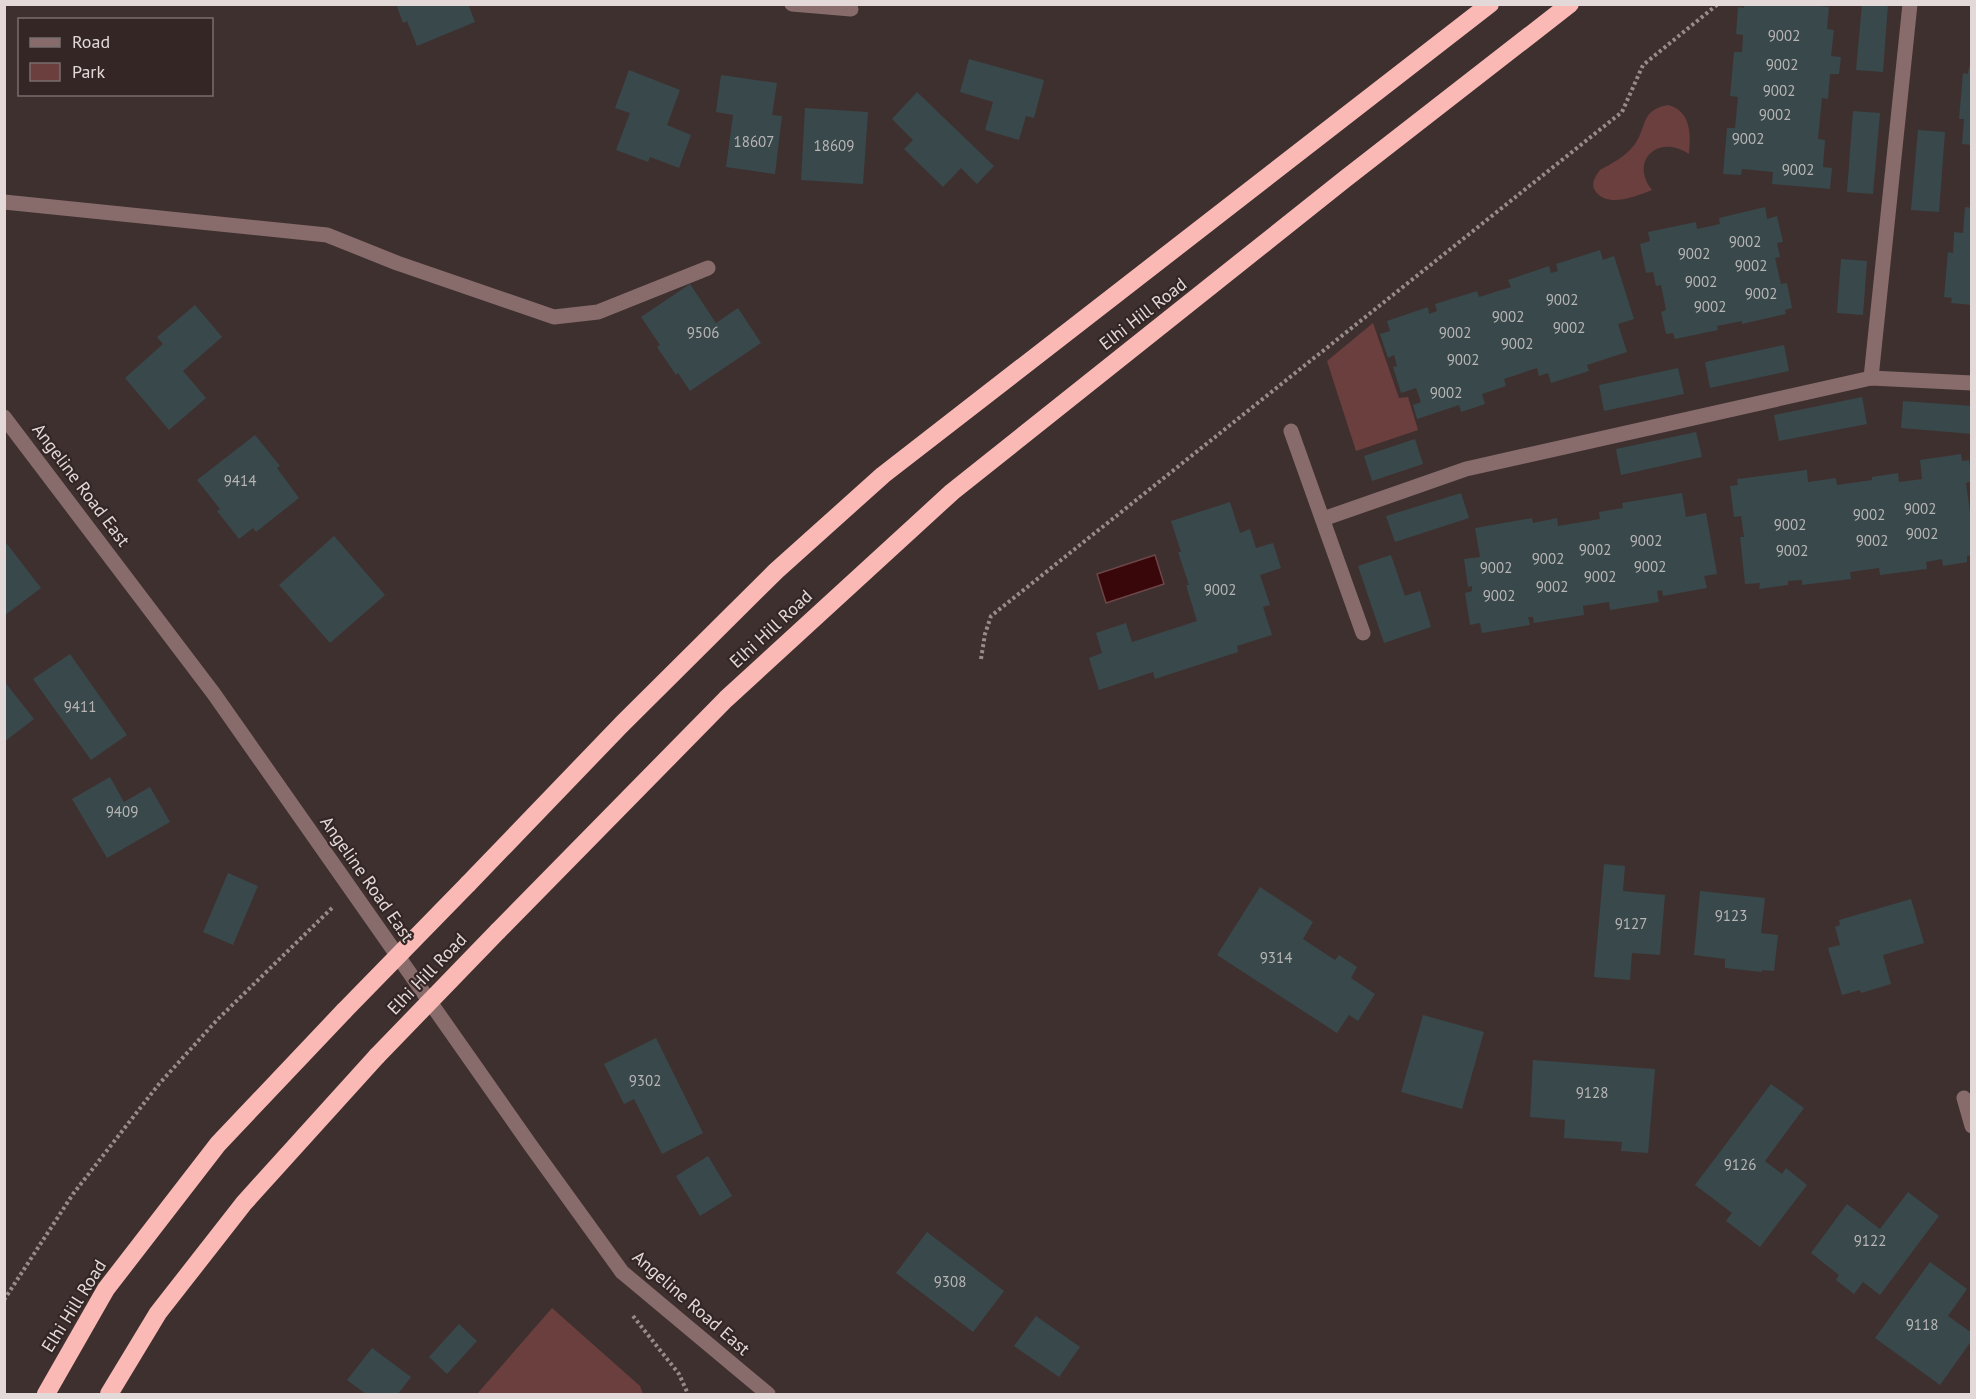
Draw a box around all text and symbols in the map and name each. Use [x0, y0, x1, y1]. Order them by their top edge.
legend [18, 18, 213, 96]
house number: 9002 [1768, 26, 1800, 45]
text: Road [72, 30, 110, 53]
house number: 9002 [1766, 55, 1798, 74]
text: Park [72, 60, 105, 83]
house number: 9002 [1763, 81, 1795, 100]
house number: 9002 [1759, 105, 1791, 124]
house number: 9002 [1732, 129, 1764, 148]
house number: 18607 [734, 132, 774, 151]
house number: 18609 [814, 136, 854, 155]
house number: 9002 [1782, 160, 1814, 179]
house number: 9002 [1729, 232, 1761, 251]
house number: 9002 [1678, 244, 1710, 263]
house number: 9002 [1735, 256, 1767, 275]
street label: Elhi Hill Road [1094, 272, 1191, 355]
house number: 9002 [1685, 272, 1717, 291]
house number: 9002 [1745, 284, 1777, 303]
house number: 9002 [1546, 290, 1578, 309]
house number: 9002 [1694, 297, 1726, 316]
house number: 9002 [1492, 307, 1524, 326]
house number: 9002 [1553, 318, 1585, 337]
house number: 9506 [687, 323, 719, 342]
house number: 9002 [1439, 323, 1471, 342]
house number: 9002 [1501, 334, 1533, 353]
house number: 9002 [1447, 350, 1479, 369]
house number: 9002 [1430, 383, 1462, 402]
street label: Angeline Road East [28, 419, 135, 551]
house number: 9414 [224, 471, 256, 490]
house number: 9002 [1904, 499, 1936, 518]
house number: 9002 [1853, 505, 1885, 524]
house number: 9002 [1774, 515, 1806, 534]
house number: 9002 [1906, 524, 1938, 543]
house number: 9002 [1630, 531, 1662, 550]
house number: 9002 [1856, 531, 1888, 550]
house number: 9002 [1579, 540, 1611, 559]
house number: 9002 [1776, 541, 1808, 560]
house number: 9002 [1532, 549, 1564, 568]
house number: 9002 [1634, 557, 1666, 576]
house number: 9002 [1480, 558, 1512, 577]
house number: 9002 [1584, 567, 1616, 586]
house number: 9002 [1536, 577, 1568, 596]
house number: 9002 [1204, 580, 1236, 599]
street label: Elhi Hill Road [725, 585, 817, 673]
house number: 9002 [1483, 586, 1515, 605]
house number: 9411 [64, 697, 96, 716]
house number: 9409 [106, 802, 138, 821]
street label: Angeline Road East [315, 811, 419, 946]
house number: 9123 [1715, 906, 1747, 925]
house number: 9127 [1615, 914, 1647, 933]
street label: Elhi Hill Road [382, 928, 471, 1019]
house number: 9314 [1260, 948, 1292, 967]
house number: 9302 [629, 1071, 661, 1090]
house number: 9128 [1576, 1083, 1608, 1102]
house number: 9126 [1724, 1155, 1756, 1174]
house number: 9122 [1854, 1231, 1886, 1250]
street label: Angeline Road East [628, 1245, 755, 1360]
street label: Elhi Hill Road [36, 1255, 111, 1356]
house number: 9308 [934, 1272, 966, 1291]
house number: 9118 [1906, 1315, 1938, 1334]

